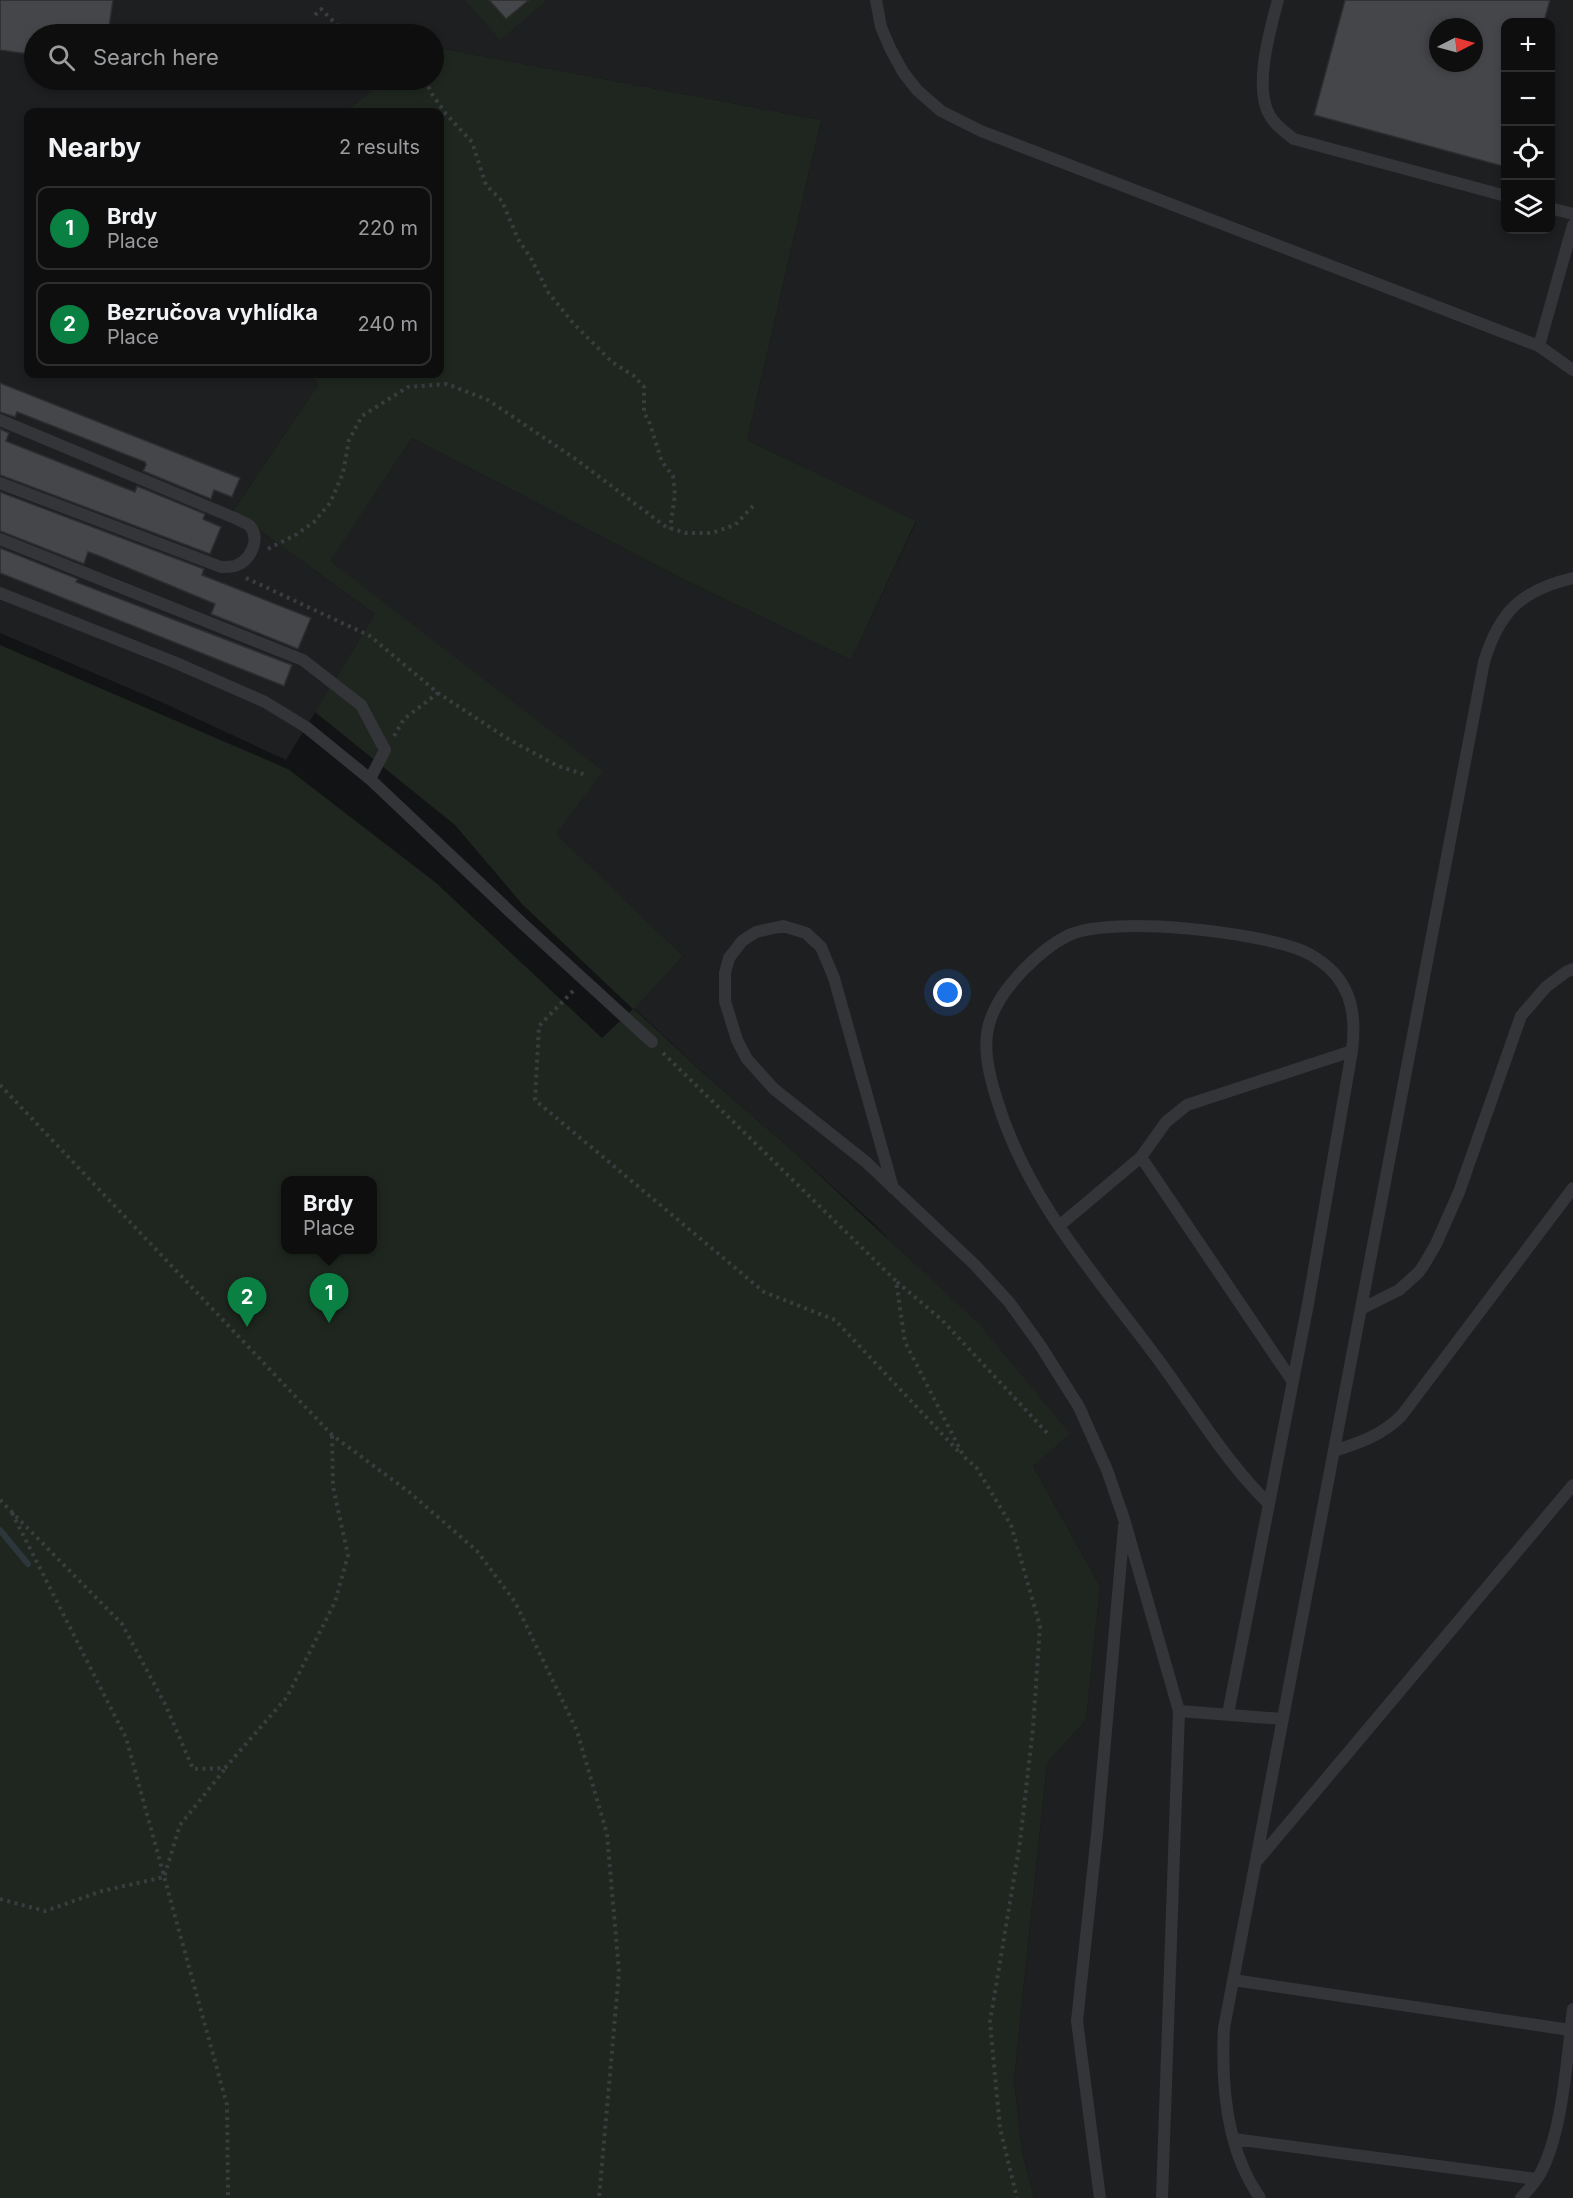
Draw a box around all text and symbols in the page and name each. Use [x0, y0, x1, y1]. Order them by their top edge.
north arrow [1429, 18, 1483, 72]
map controls [1501, 18, 1555, 234]
button: + [1501, 18, 1555, 72]
search box [24, 24, 444, 90]
icon: search [45, 41, 78, 74]
text: Search here [93, 44, 219, 70]
button: − [1501, 72, 1555, 126]
button: locate [1501, 126, 1555, 180]
text: Nearby [48, 132, 141, 163]
text: 2 results [339, 135, 420, 159]
button: layers [1501, 180, 1555, 234]
text: Brdy [107, 203, 157, 229]
text: 1 [65, 216, 74, 240]
text: 220 m [358, 216, 418, 240]
text: Place [107, 229, 159, 253]
text: Bezručova vyhlídka [107, 299, 318, 325]
text: 2 [63, 312, 76, 336]
text: 240 m [357, 312, 418, 336]
text: Place [107, 325, 159, 349]
your location [933, 978, 962, 1007]
popup [281, 1176, 377, 1254]
text: Brdy [303, 1190, 353, 1216]
text: Place [303, 1216, 355, 1240]
pin: 1 [310, 1274, 348, 1323]
pin: 2 [228, 1278, 266, 1327]

